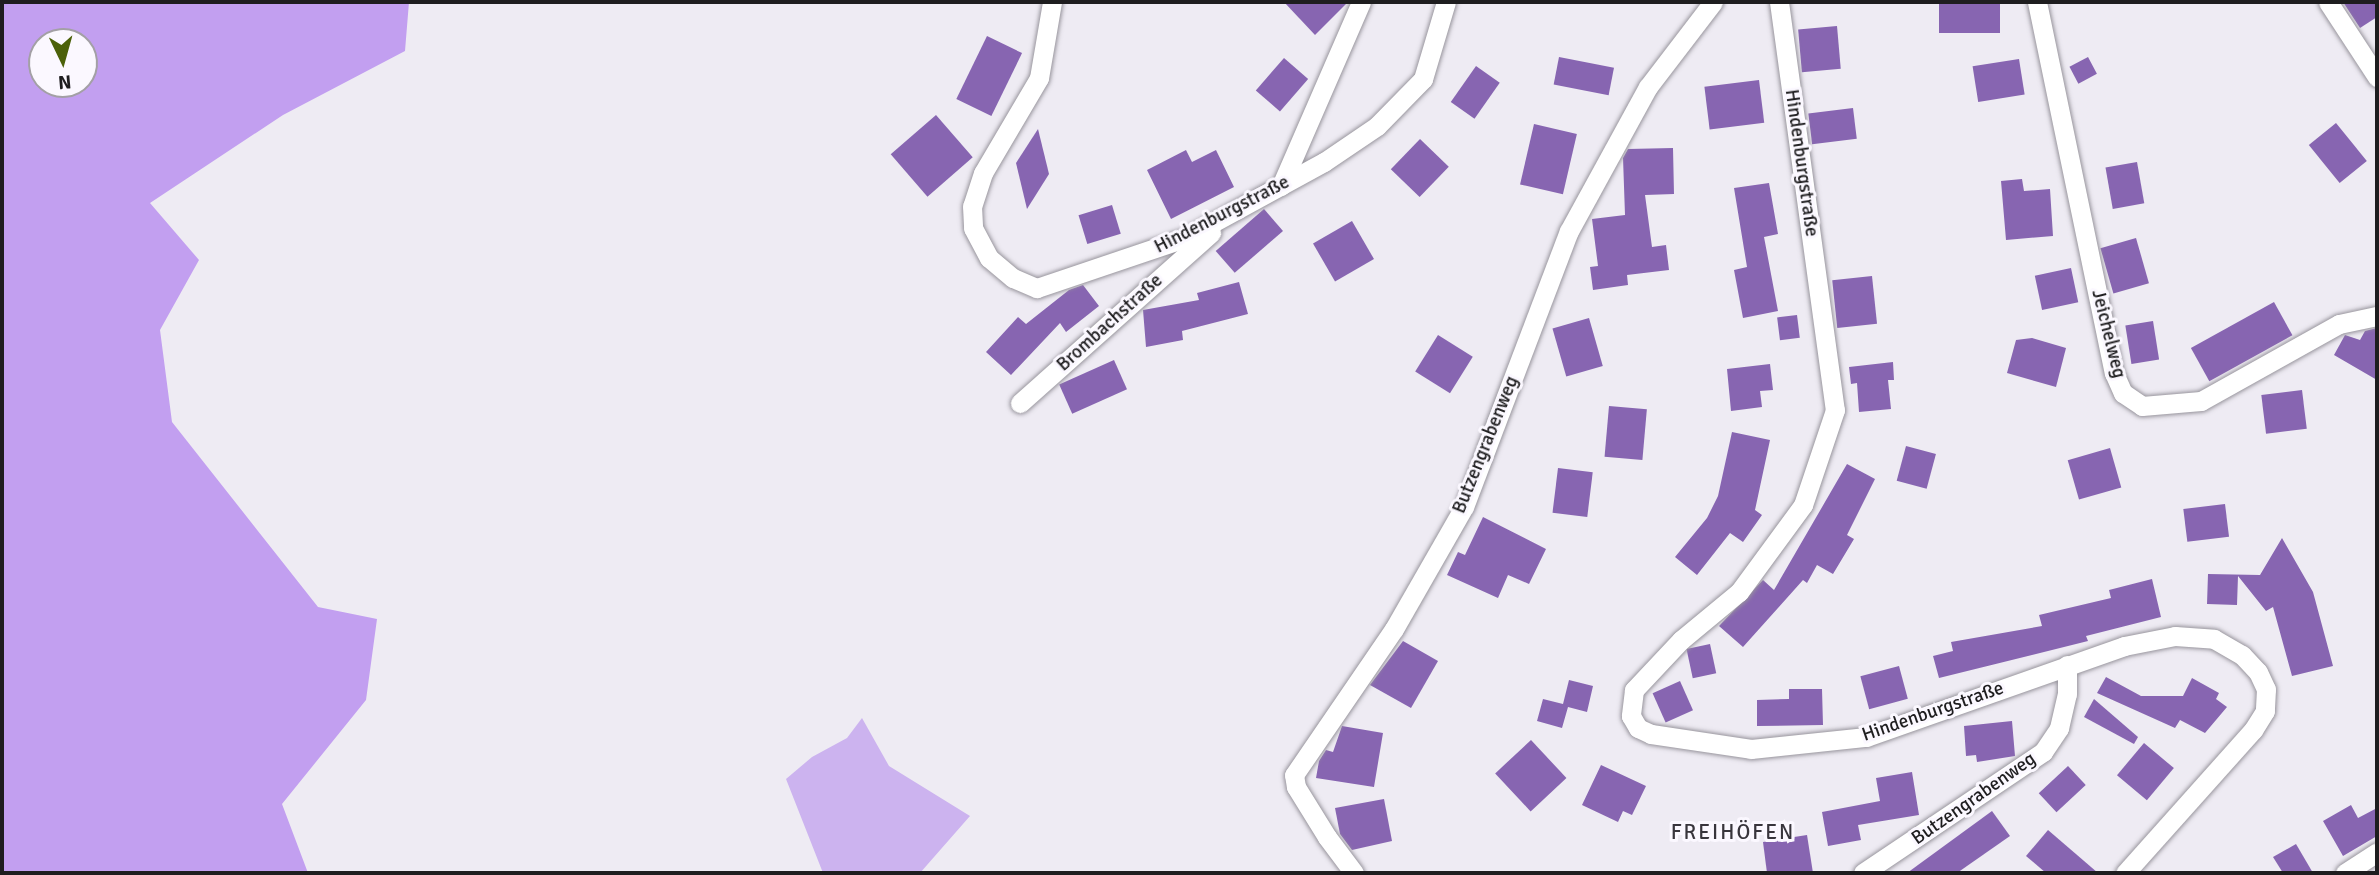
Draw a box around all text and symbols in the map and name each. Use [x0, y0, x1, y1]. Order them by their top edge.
north arrow [28, 28, 98, 98]
text: N [57, 69, 72, 94]
street label: Hindenburgstraße [1779, 88, 1823, 238]
street label: Hindenburgstraße [1151, 171, 1293, 259]
street label: Brombachstraße [1052, 269, 1168, 377]
street label: Jeichelweg [2086, 287, 2130, 381]
street label: Butzengrabenweg [1448, 373, 1524, 517]
street label: Hindenburgstraße [1859, 677, 2007, 747]
street label: Butzengrabenweg [1908, 748, 2040, 850]
district label: FREIHÖFEN [1672, 819, 1794, 845]

